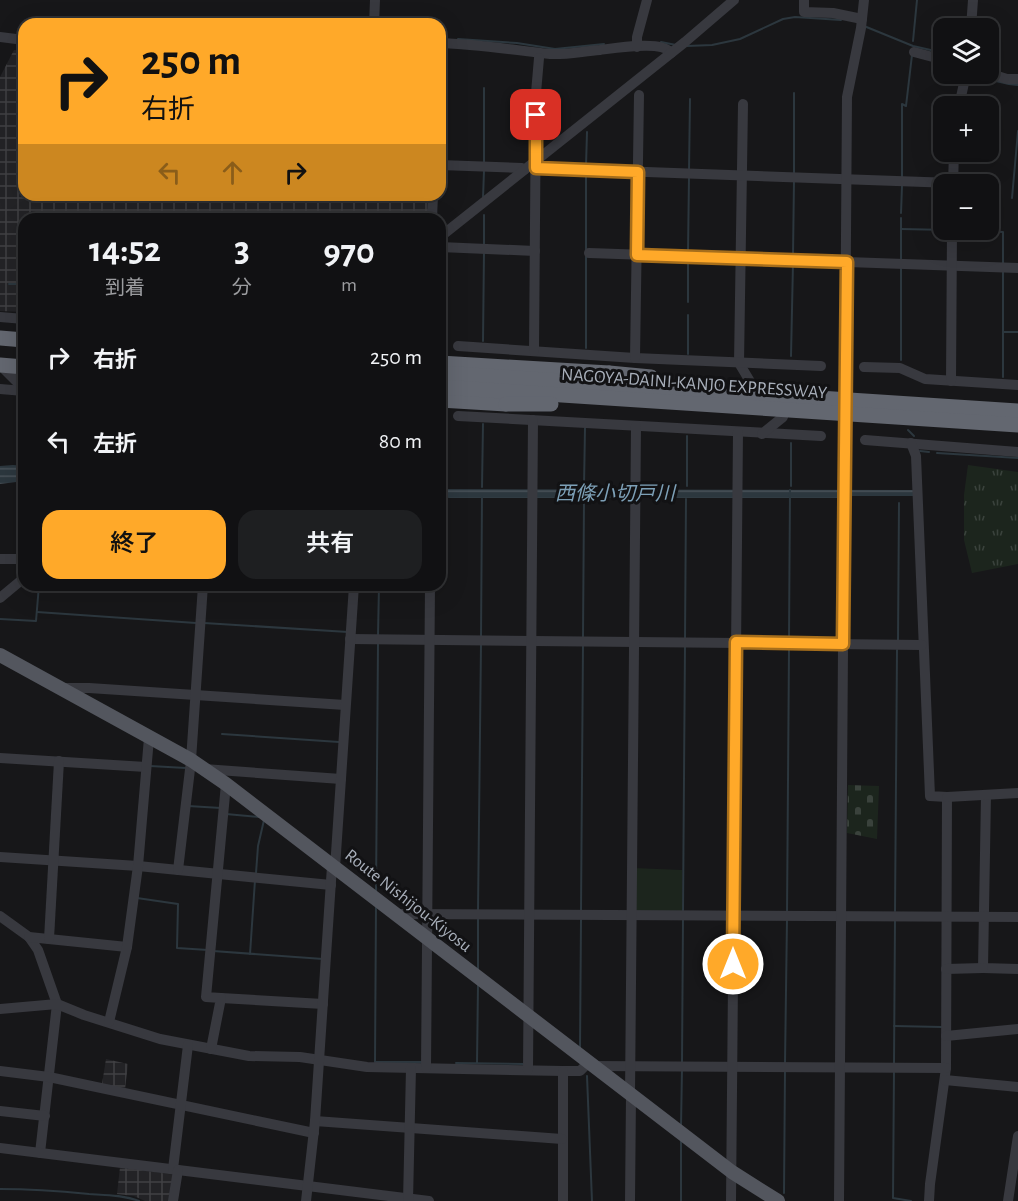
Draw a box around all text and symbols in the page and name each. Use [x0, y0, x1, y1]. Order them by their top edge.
map controls [933, 18, 999, 240]
button: layers [933, 18, 999, 84]
text: 250 m [141, 40, 241, 82]
icon: right [42, 42, 120, 120]
pin [510, 89, 561, 140]
text: 右折 [141, 96, 195, 123]
button: + [933, 96, 999, 162]
icon: arrive [519, 98, 552, 131]
icon: left [153, 156, 186, 189]
icon: ahead [216, 156, 249, 189]
icon: right [279, 156, 312, 189]
button: − [933, 174, 999, 240]
text: 14:52 [89, 232, 161, 268]
text: 3 [234, 232, 250, 268]
text: 970 [323, 234, 375, 270]
text: m [341, 275, 357, 295]
text: 到着 [105, 278, 145, 298]
text: 分 [232, 278, 252, 298]
icon: right [42, 341, 75, 374]
text: 250 m [370, 346, 422, 368]
text: 右折 [93, 349, 137, 371]
street label: NAGOYA-DAINI-KANJO EXPRESSWAY [560, 366, 828, 402]
icon: left [42, 425, 75, 458]
text: 80 m [379, 430, 422, 452]
text: 左折 [93, 433, 137, 455]
water label: 西條小切戸川 [555, 483, 677, 504]
button: 終了 [42, 510, 226, 579]
button: 共有 [238, 510, 422, 579]
street label: Route Nishijou-Kiyosu [341, 846, 475, 956]
position arrow [701, 932, 765, 996]

